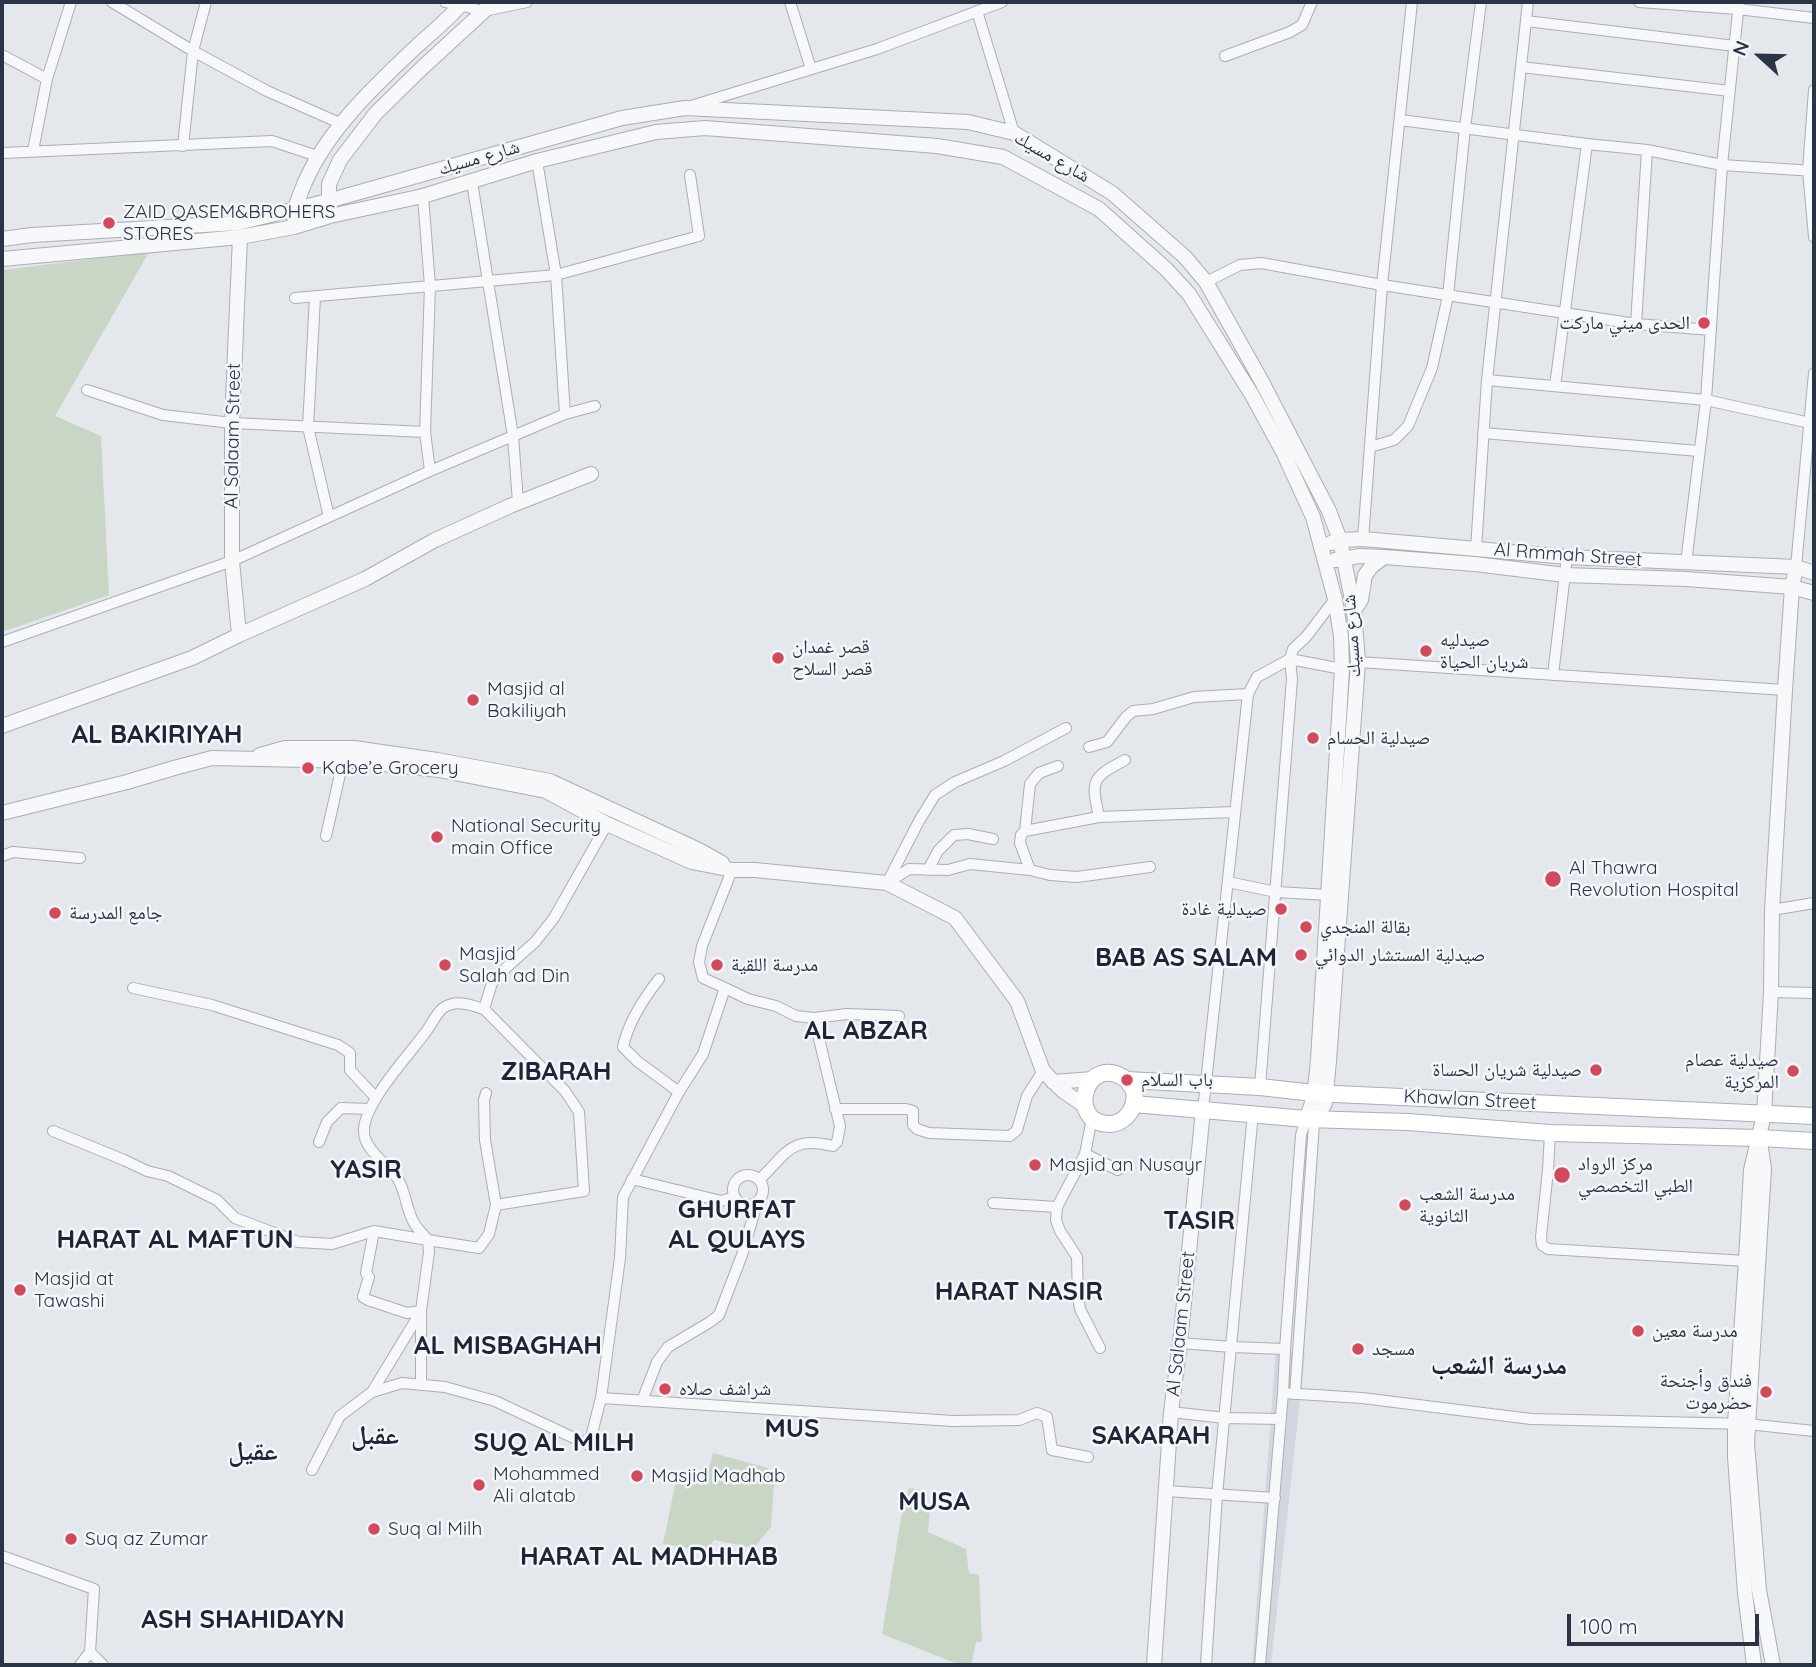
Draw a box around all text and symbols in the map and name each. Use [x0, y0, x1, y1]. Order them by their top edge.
north arrow [1725, 21, 1795, 91]
text: N [1727, 37, 1754, 59]
street label: شارع مسيك [1010, 126, 1094, 188]
street label: شارع مسيك [436, 136, 522, 180]
place label: ZAID QASEM&BROHERS STORES [123, 201, 335, 245]
marker: ZAID QASEM&BROHERS STORES [101, 215, 117, 231]
place label: الحدى ميني ماركت [1559, 312, 1690, 334]
marker: الحدى ميني ماركت [1696, 315, 1712, 331]
street label: Al Salaam Street [220, 363, 246, 509]
street label: Al Rmmah Street [1493, 538, 1643, 572]
street label: شارع مسيك [1338, 594, 1366, 678]
place label: صيدليه شريان الحياة [1440, 629, 1528, 673]
place label: قصر غمدان قصر السلاح [792, 636, 872, 680]
marker: صيدليه شريان الحياة [1418, 643, 1434, 659]
marker: قصر غمدان قصر السلاح [770, 650, 786, 666]
place label: Masjid al Bakiliyah [487, 678, 567, 722]
marker: Masjid al Bakiliyah [465, 692, 481, 708]
district label: AL BAKIRIYAH [61, 719, 253, 751]
place label: صيدلية الحسام [1327, 727, 1430, 749]
marker: صيدلية الحسام [1305, 730, 1321, 746]
place label: Kabe’e Grocery [322, 757, 458, 779]
marker: Kabe’e Grocery [300, 760, 316, 776]
place label: National Security main Office [451, 815, 601, 859]
marker: National Security main Office [429, 829, 445, 845]
place label: Al Thawra Revolution Hospital [1569, 857, 1739, 901]
marker: Al Thawra Revolution Hospital [1543, 869, 1563, 889]
place label: صيدلية غادة [1182, 898, 1267, 920]
marker: صيدلية غادة [1273, 901, 1289, 917]
place label: جامع المدرسة [69, 902, 163, 924]
marker: جامع المدرسة [47, 905, 63, 921]
place label: بقالة المنجدي [1320, 916, 1411, 938]
marker: بقالة المنجدي [1298, 919, 1314, 935]
district label: BAB AS SALAM [1084, 942, 1288, 974]
place label: Masjid Salah ad Din [459, 943, 570, 987]
place label: صيدلية المستشار الدوائي [1315, 944, 1485, 966]
marker: صيدلية المستشار الدوائي [1293, 947, 1309, 963]
place label: مدرسة اللقية [731, 954, 818, 976]
marker: Masjid Salah ad Din [437, 957, 453, 973]
marker: مدرسة اللقية [709, 957, 725, 973]
district label: AL ABZAR [797, 1015, 935, 1047]
place label: صيدلية عصام المركزية [1685, 1049, 1779, 1093]
district label: ZIBARAH [494, 1056, 618, 1088]
place label: صيدلية شريان الحساة [1432, 1059, 1582, 1081]
marker: صيدلية شريان الحساة [1588, 1062, 1604, 1078]
marker: صيدلية عصام المركزية [1785, 1063, 1801, 1079]
place label: باب السلام [1141, 1069, 1213, 1091]
marker: باب السلام [1119, 1072, 1135, 1088]
street label: Khawlan Street [1403, 1085, 1537, 1115]
place label: مركز الرواد الطبي التخصصي [1578, 1153, 1693, 1197]
district label: YASIR [326, 1154, 406, 1186]
place label: Masjid an Nusayr [1049, 1154, 1202, 1176]
marker: Masjid an Nusayr [1027, 1157, 1043, 1173]
marker: مركز الرواد الطبي التخصصي [1552, 1165, 1572, 1185]
place label: مدرسة الشعب الثانوية [1419, 1183, 1515, 1227]
district label: GHURFAT AL QULAYS [661, 1194, 813, 1256]
marker: مدرسة الشعب الثانوية [1397, 1197, 1413, 1213]
district label: TASIR [1159, 1205, 1239, 1237]
district label: HARAT AL MAFTUN [43, 1224, 307, 1256]
street label: Al Salaam Street [1162, 1250, 1200, 1398]
place label: Masjid at Tawashi [34, 1268, 114, 1312]
district label: HARAT NASIR [925, 1276, 1113, 1308]
marker: Masjid at Tawashi [12, 1282, 28, 1298]
place label: مدرسة معين [1652, 1320, 1738, 1342]
marker: مدرسة معين [1630, 1323, 1646, 1339]
district label: AL MISBAGHAH [403, 1330, 613, 1362]
place label: مسجد [1372, 1338, 1415, 1360]
marker: مسجد [1350, 1341, 1366, 1357]
district label: مدرسة الشعب [1431, 1350, 1567, 1382]
place label: فندق وأجنحة حضرموت [1660, 1370, 1752, 1414]
place label: شراشف صلاه [679, 1378, 771, 1400]
marker: شراشف صلاه [657, 1381, 673, 1397]
marker: فندق وأجنحة حضرموت [1758, 1384, 1774, 1400]
district label: MUS [762, 1413, 822, 1445]
district label: عقبل [351, 1420, 399, 1452]
district label: SAKARAH [1085, 1420, 1217, 1452]
district label: SUQ AL MILH [464, 1427, 644, 1459]
district label: عقيل [228, 1436, 278, 1468]
place label: Mohammed Ali alatab [493, 1463, 599, 1507]
place label: Masjid Madhab [651, 1465, 786, 1487]
marker: Masjid Madhab [629, 1468, 645, 1484]
marker: Mohammed Ali alatab [471, 1477, 487, 1493]
district label: MUSA [895, 1486, 973, 1518]
place label: Suq al Milh [388, 1518, 482, 1540]
marker: Suq al Milh [366, 1521, 382, 1537]
place label: Suq az Zumar [85, 1528, 208, 1550]
marker: Suq az Zumar [63, 1531, 79, 1547]
district label: HARAT AL MADHHAB [506, 1541, 792, 1573]
scale bar [1571, 1600, 1764, 1644]
district label: ASH SHAHIDAYN [130, 1604, 356, 1636]
text: 100 m [1580, 1613, 1638, 1639]

